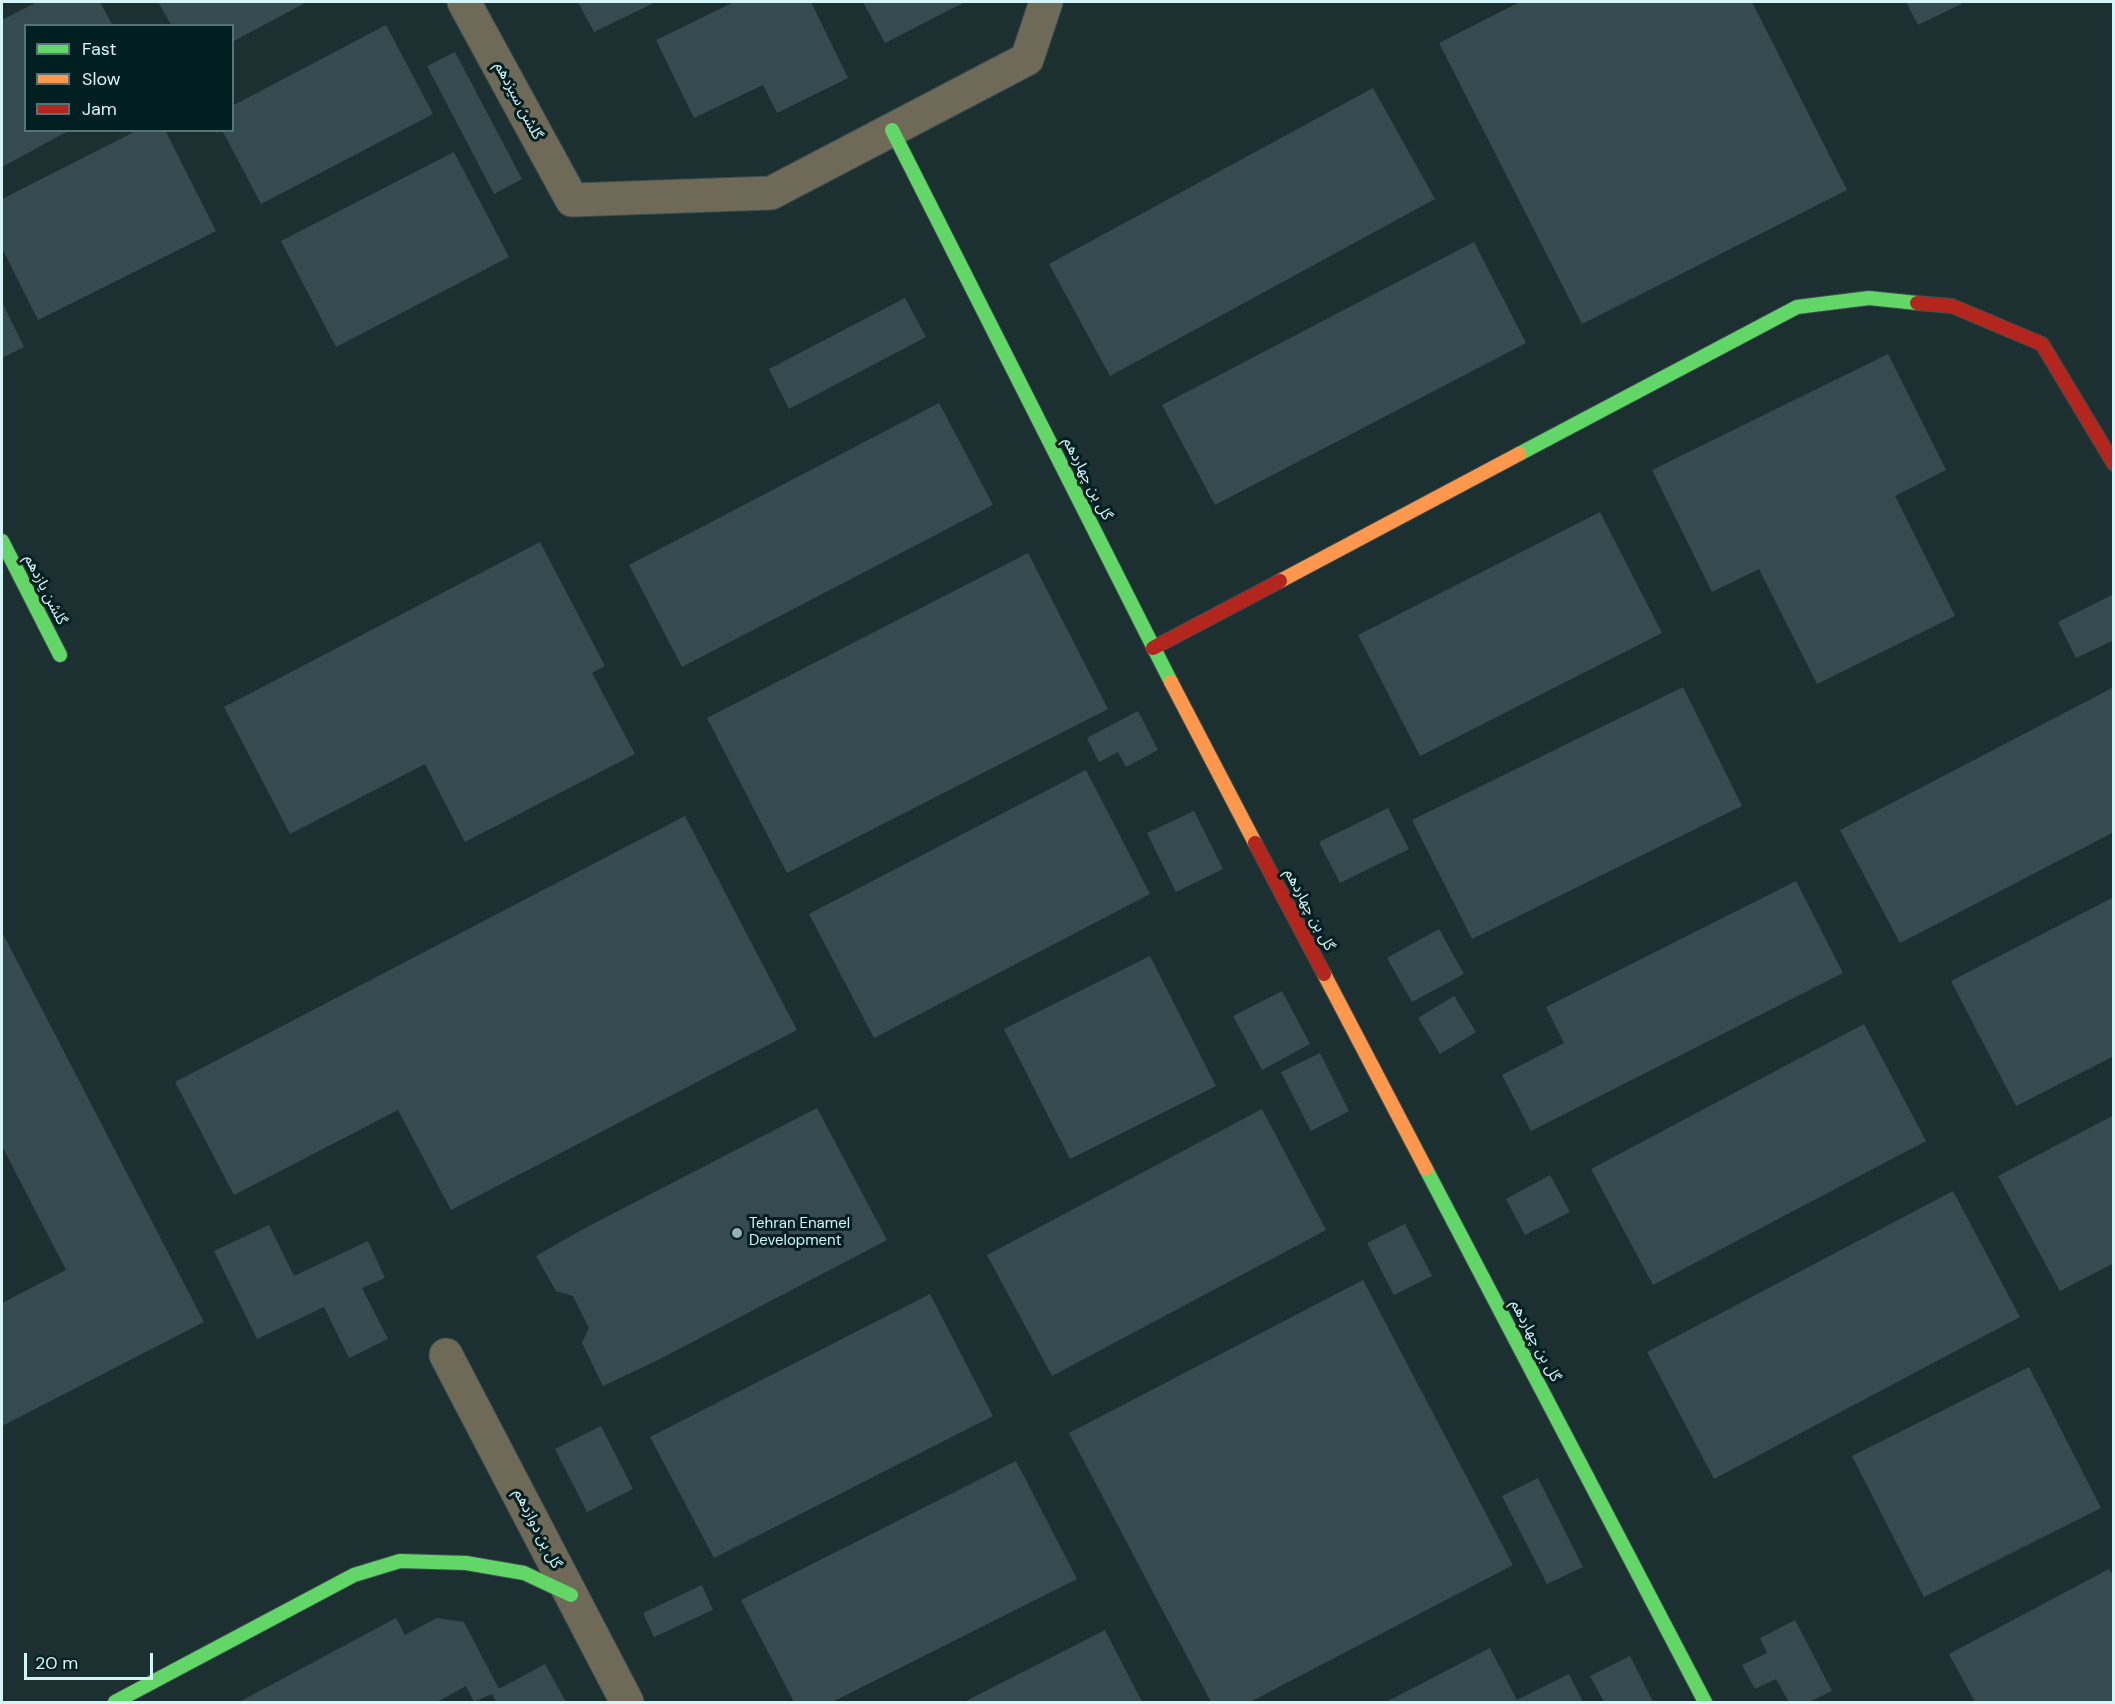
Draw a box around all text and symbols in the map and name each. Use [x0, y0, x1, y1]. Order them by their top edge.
legend [24, 24, 234, 132]
text: Fast [82, 37, 117, 61]
street label: گلشن سیزدهم [490, 59, 546, 143]
text: Slow [82, 67, 121, 91]
text: Jam [82, 97, 117, 121]
street label: گل بن چهاردهم [1059, 435, 1115, 523]
street label: گلشن یازدهم [20, 552, 70, 628]
street label: گل بن چهاردهم [1280, 866, 1338, 954]
place label: Tehran Enamel Development [749, 1215, 850, 1250]
marker: Tehran Enamel Development [730, 1226, 744, 1240]
street label: گل بن چهاردهم [1506, 1297, 1564, 1385]
street label: گل بن دوازدهم [509, 1486, 565, 1572]
scale bar [27, 1641, 156, 1679]
text: 20 m [35, 1651, 78, 1675]

